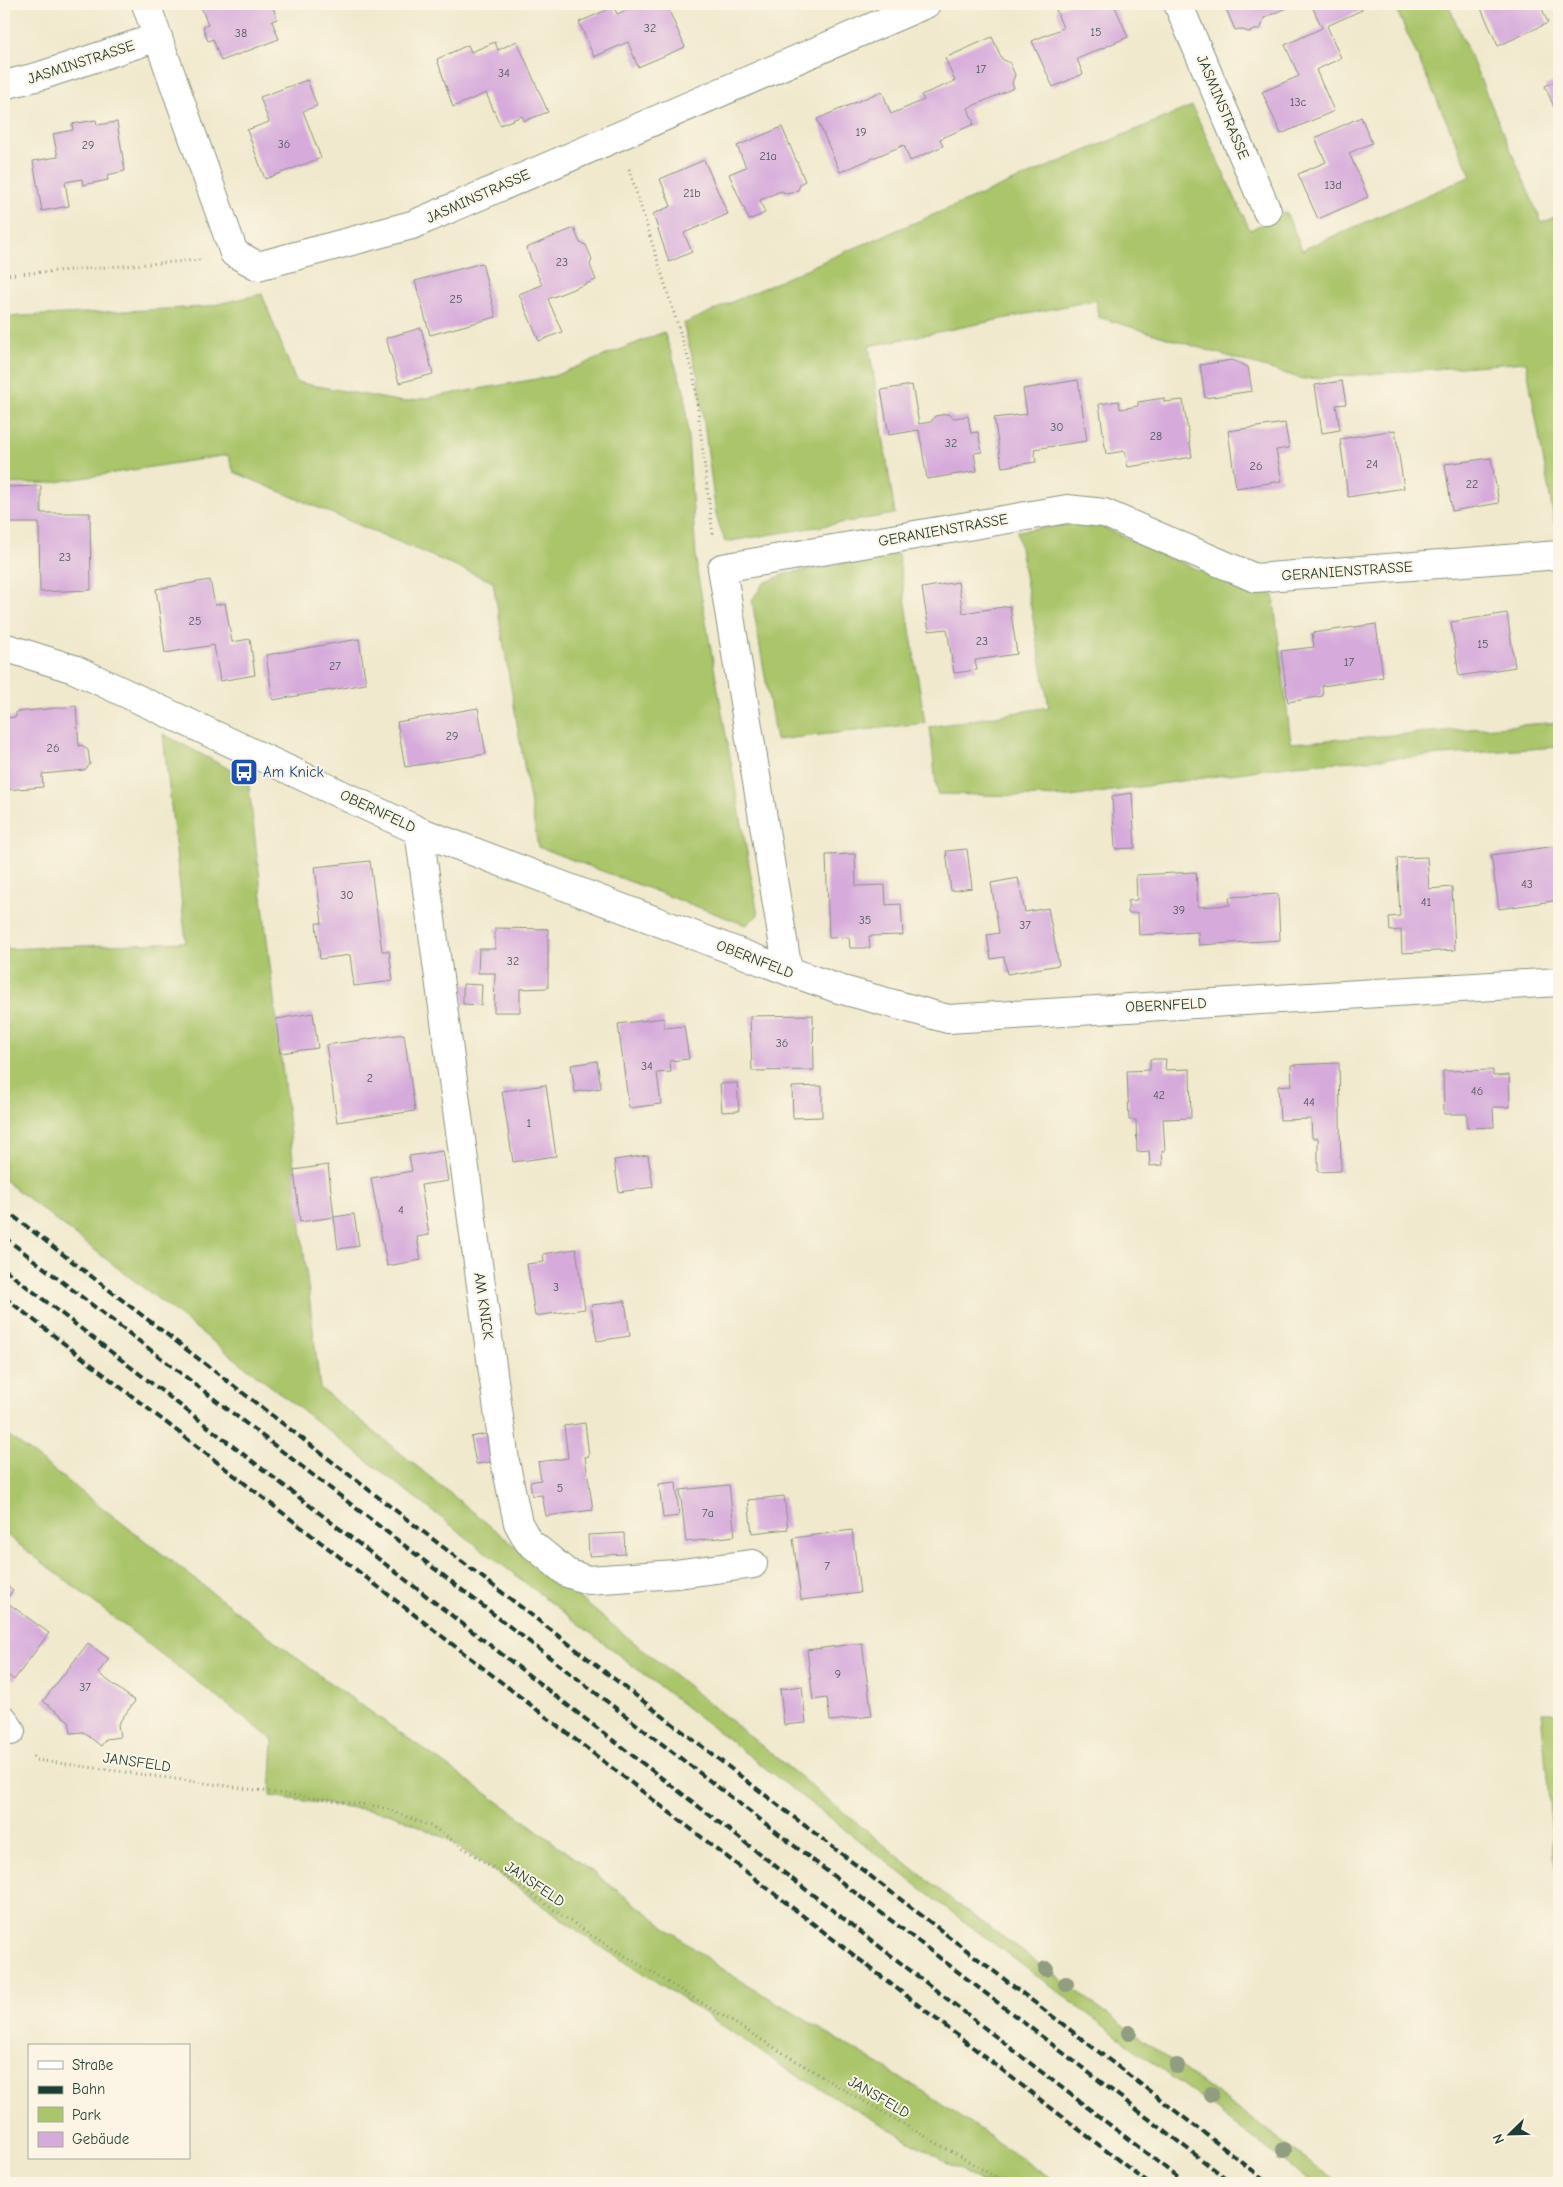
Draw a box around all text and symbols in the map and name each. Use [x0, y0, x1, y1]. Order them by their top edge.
house number: 32 [644, 21, 656, 35]
house number: 15 [1090, 25, 1102, 39]
house number: 38 [235, 26, 247, 40]
street label: JASMINSTRASSE [25, 36, 137, 88]
street label: JASMINSTRASSE [1193, 52, 1253, 162]
house number: 17 [976, 62, 987, 76]
house number: 34 [498, 66, 510, 80]
house number: 13c [1290, 95, 1307, 109]
house number: 19 [855, 125, 867, 139]
house number: 36 [278, 137, 290, 151]
house number: 29 [82, 138, 94, 152]
house number: 21a [759, 149, 777, 163]
street label: JASMINSTRASSE [423, 165, 533, 227]
house number: 13d [1324, 178, 1342, 192]
house number: 21b [683, 186, 701, 200]
house number: 23 [556, 255, 568, 269]
house number: 25 [450, 292, 462, 306]
house number: 30 [1050, 420, 1064, 434]
house number: 28 [1150, 429, 1162, 443]
house number: 32 [945, 436, 957, 450]
house number: 24 [1366, 457, 1378, 471]
house number: 26 [1250, 459, 1262, 473]
house number: 22 [1466, 477, 1478, 491]
street label: GERANIENSTRASSE [877, 510, 1009, 550]
house number: 23 [59, 550, 71, 564]
street label: GERANIENSTRASSE [1281, 557, 1413, 585]
house number: 25 [189, 614, 201, 628]
house number: 23 [976, 634, 988, 648]
house number: 15 [1477, 637, 1489, 651]
house number: 17 [1344, 655, 1355, 669]
house number: 27 [329, 659, 341, 673]
house number: 29 [446, 729, 458, 743]
house number: 26 [47, 741, 59, 755]
bus stop icon: Am Knick [229, 757, 259, 787]
place label: Am Knick [263, 763, 324, 781]
street label: OBERNFELD [337, 786, 419, 836]
house number: 43 [1521, 877, 1533, 891]
house number: 30 [340, 888, 354, 902]
house number: 41 [1421, 895, 1432, 909]
house number: 39 [1173, 903, 1185, 917]
house number: 35 [859, 913, 871, 927]
house number: 37 [1019, 918, 1031, 932]
street label: OBERNFELD [714, 936, 796, 982]
house number: 32 [507, 954, 519, 968]
street label: OBERNFELD [1125, 994, 1207, 1016]
house number: 36 [776, 1036, 788, 1050]
house number: 34 [641, 1059, 653, 1073]
house number: 2 [367, 1071, 373, 1085]
house number: 46 [1471, 1084, 1483, 1098]
house number: 42 [1153, 1088, 1165, 1102]
house number: 44 [1303, 1095, 1315, 1109]
house number: 1 [527, 1116, 532, 1130]
house number: 4 [398, 1203, 404, 1217]
street label: AM KNICK [470, 1271, 498, 1341]
house number: 3 [553, 1280, 559, 1294]
house number: 5 [557, 1481, 563, 1495]
house number: 7a [702, 1506, 714, 1520]
house number: 7 [824, 1559, 830, 1573]
house number: 9 [835, 1667, 841, 1681]
house number: 37 [79, 1680, 91, 1694]
street label: JANSFELD [102, 1748, 172, 1776]
street label: JANSFELD [502, 1857, 568, 1911]
legend [28, 2044, 190, 2160]
text: Straße [72, 2056, 114, 2074]
street label: JANSFELD [845, 2072, 913, 2122]
text: Bahn [72, 2080, 105, 2098]
text: Park [72, 2106, 101, 2124]
north arrow [1486, 2110, 1536, 2160]
text: Gebäude [72, 2130, 130, 2148]
text: N [1489, 2131, 1508, 2146]

